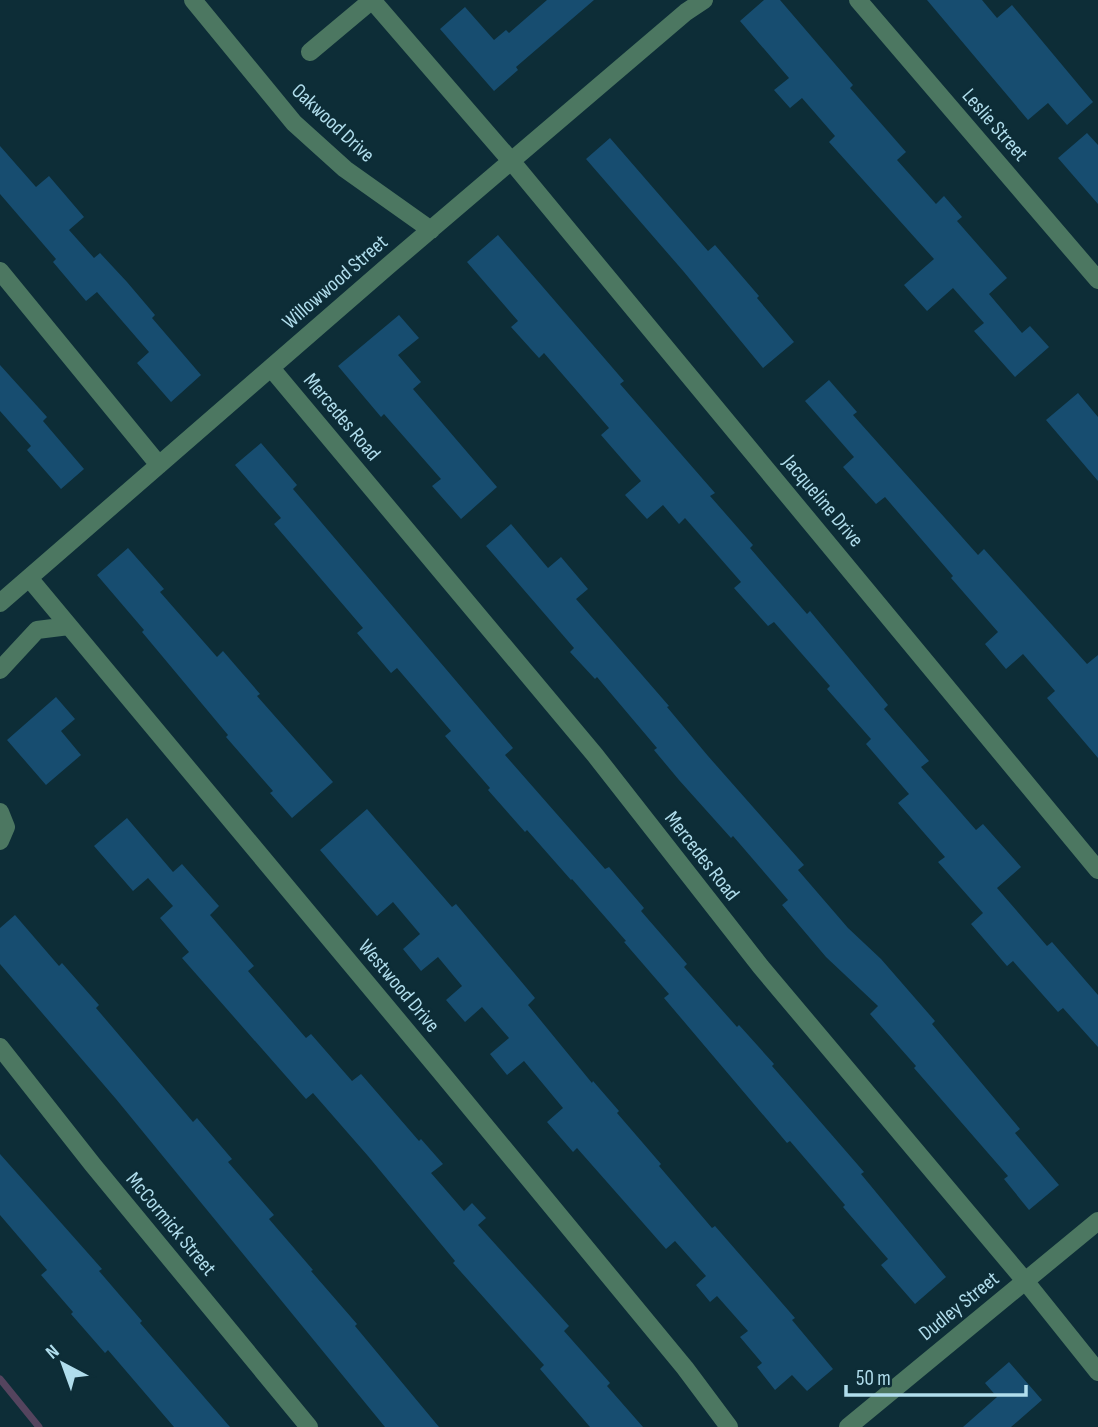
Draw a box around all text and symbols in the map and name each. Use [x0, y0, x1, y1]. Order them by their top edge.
street label: Oakwood Drive [286, 78, 380, 168]
street label: Leslie Street [957, 84, 1033, 166]
street label: Willowwood Street [277, 229, 393, 335]
street label: Mercedes Road [298, 368, 386, 466]
street label: Jacqueline Drive [777, 449, 869, 552]
street label: Mercedes Road [659, 806, 745, 906]
street label: Westwood Drive [353, 934, 445, 1038]
street label: McCormick Street [121, 1167, 221, 1281]
street label: Dudley Street [914, 1266, 1004, 1346]
north arrow [28, 1329, 98, 1399]
text: N [41, 1340, 64, 1364]
scale bar [846, 1354, 1026, 1398]
text: 50 m [856, 1366, 891, 1391]

